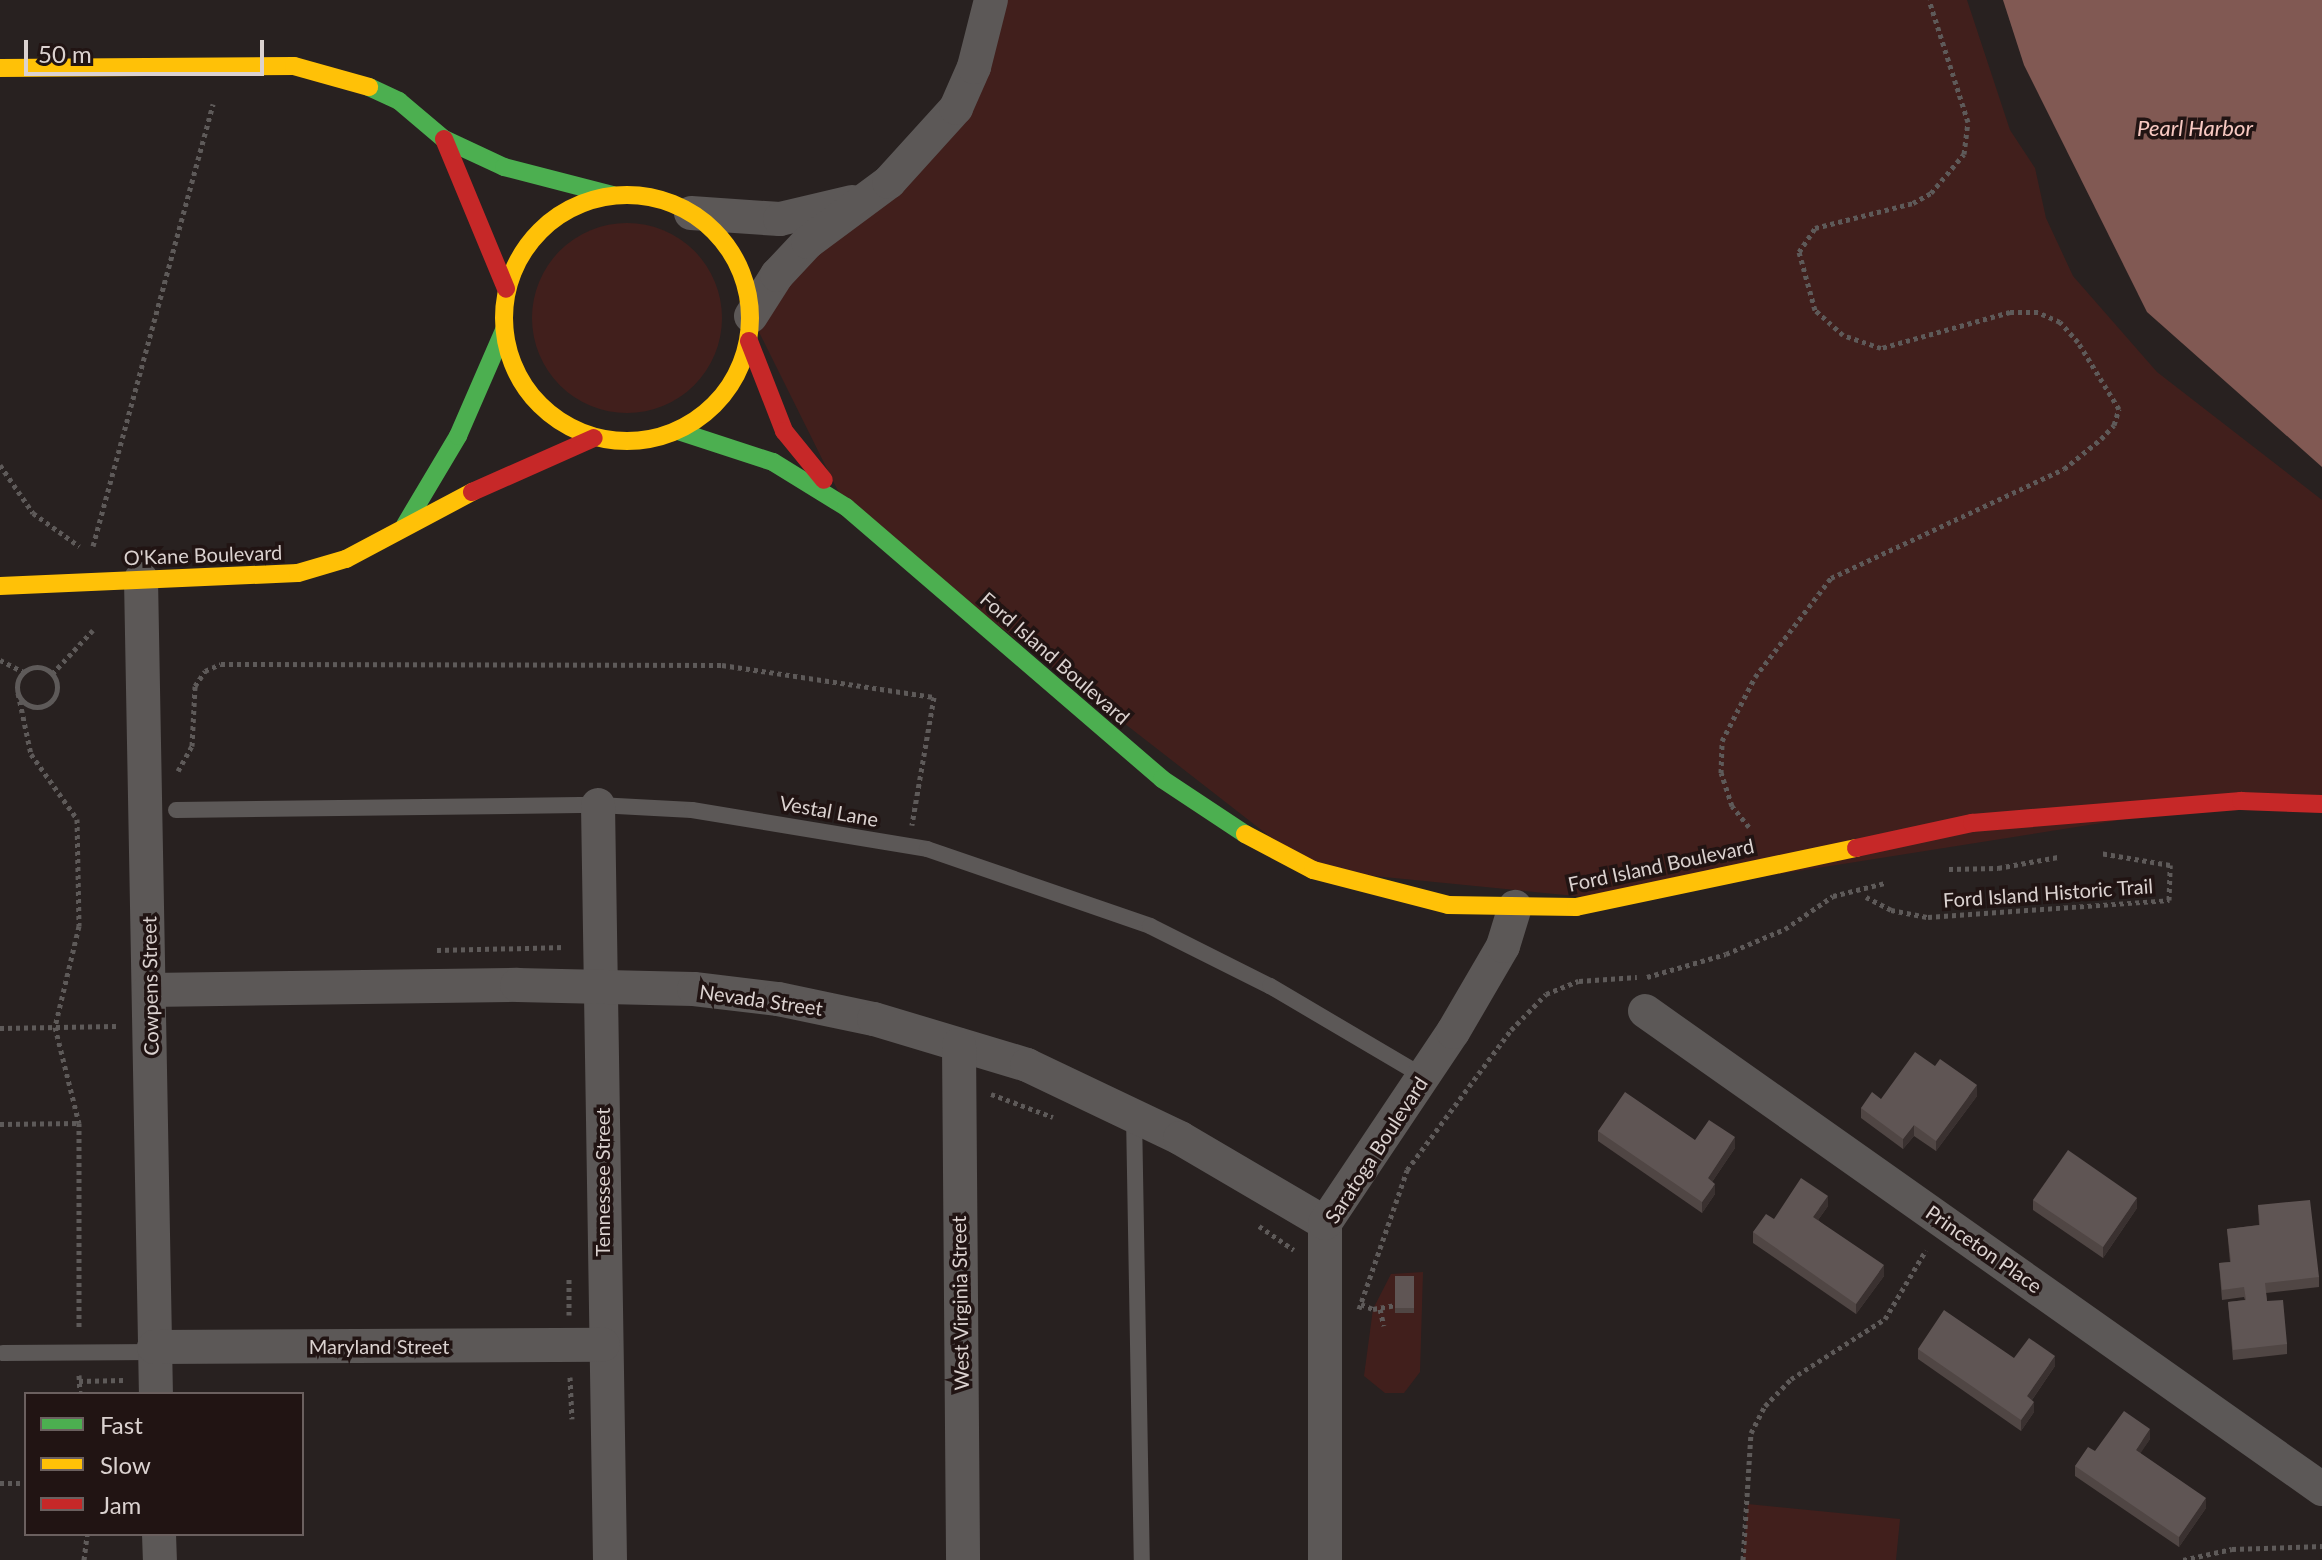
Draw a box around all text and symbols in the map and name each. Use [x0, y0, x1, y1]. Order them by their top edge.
scale bar [28, 24, 268, 74]
text: 50 m [38, 39, 92, 68]
water label: Pearl Harbor [2137, 115, 2253, 141]
street label: O'Kane Boulevard [123, 540, 283, 570]
street label: Ford Island Boulevard [976, 587, 1134, 729]
street label: Vestal Lane [778, 790, 880, 832]
street label: Ford Island Boulevard [1566, 834, 1756, 896]
street label: Ford Island Historic Trail [1942, 874, 2154, 912]
street label: Cowpens Street [137, 916, 163, 1056]
street label: Nevada Street [698, 979, 824, 1021]
street label: Saratoga Boulevard [1320, 1072, 1432, 1228]
street label: Tennessee Street [590, 1107, 614, 1257]
street label: Princeton Place [1921, 1200, 2047, 1298]
street label: West Virginia Street [946, 1215, 974, 1391]
street label: Maryland Street [309, 1334, 449, 1358]
legend [24, 1392, 304, 1536]
text: Fast [100, 1410, 143, 1439]
text: Slow [100, 1450, 151, 1479]
text: Jam [100, 1490, 141, 1519]

